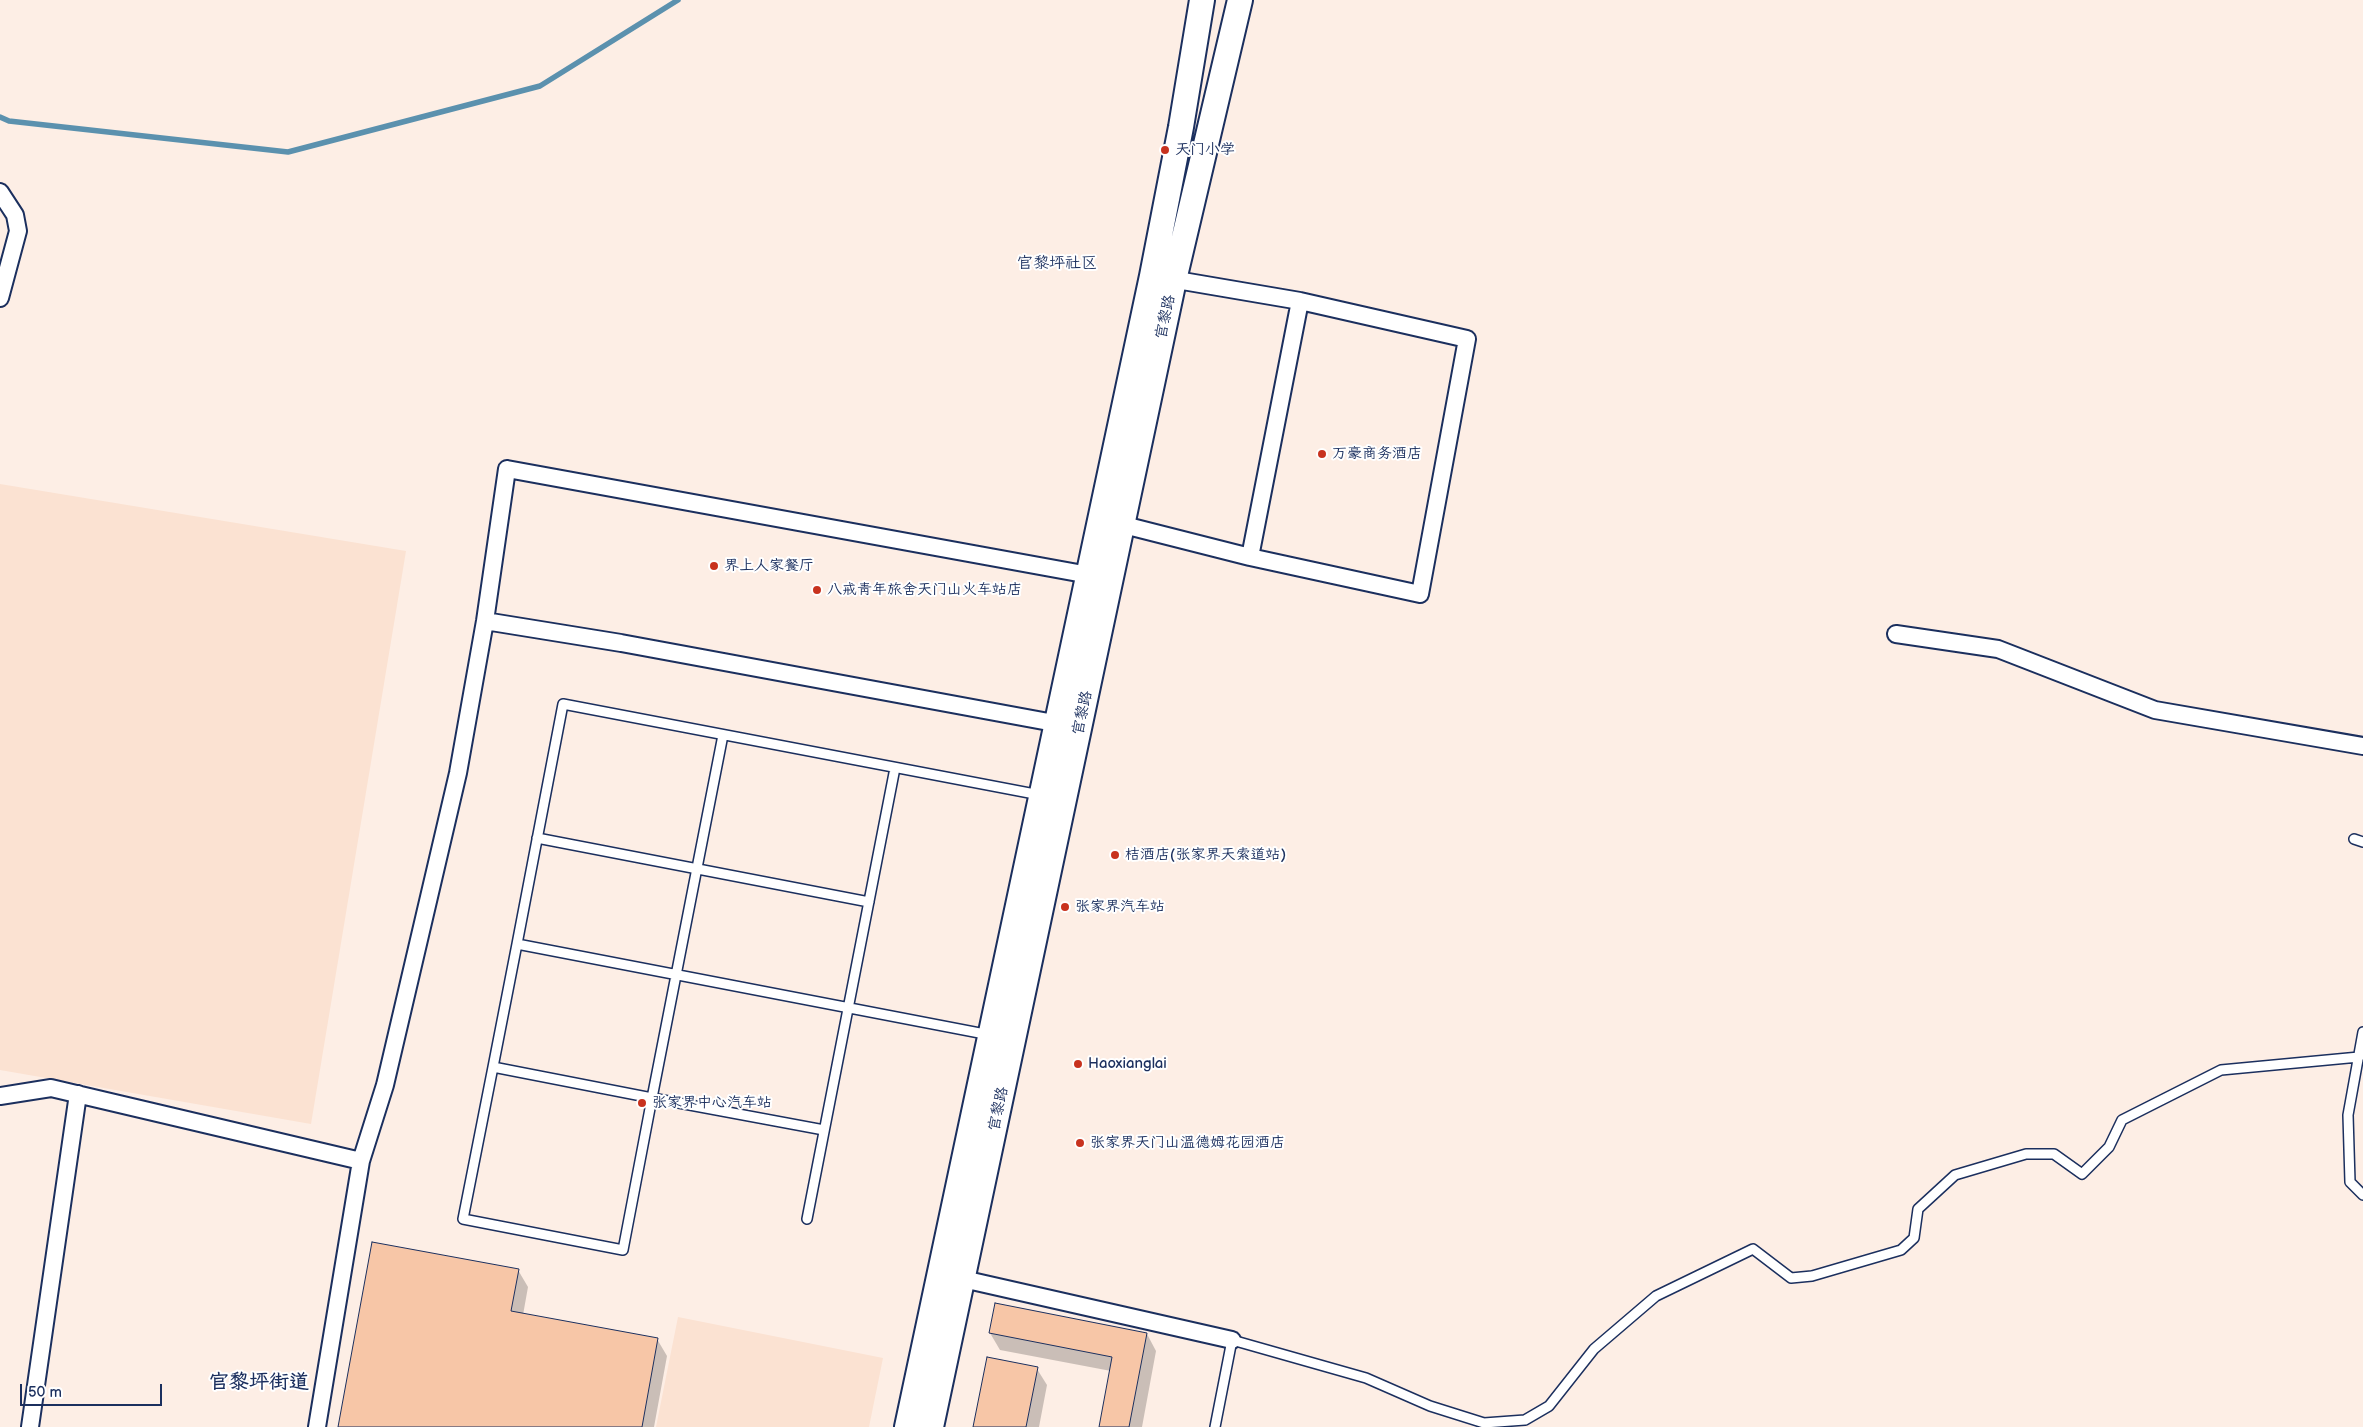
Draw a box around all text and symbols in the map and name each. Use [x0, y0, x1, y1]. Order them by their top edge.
place label: 天门小学 [1175, 141, 1235, 159]
marker: 天门小学 [1159, 144, 1171, 156]
district label: 官黎坪社区 [1017, 254, 1097, 274]
street label: 官黎路 [1153, 293, 1179, 341]
place label: 万豪商务酒店 [1332, 445, 1422, 463]
marker: 万豪商务酒店 [1316, 448, 1328, 460]
place label: 界上人家餐厅 [724, 557, 814, 575]
marker: 界上人家餐厅 [708, 560, 720, 572]
place label: 八戒青年旅舍天门山火车站店 [827, 581, 1022, 599]
marker: 八戒青年旅舍天门山火车站店 [811, 584, 823, 596]
street label: 官黎路 [1070, 689, 1096, 737]
place label: 桔酒店(张家界天索道站) [1125, 846, 1286, 864]
marker: 桔酒店(张家界天索道站) [1109, 849, 1121, 861]
place label: 张家界汽车站 [1075, 898, 1165, 916]
marker: 张家界汽车站 [1059, 901, 1071, 913]
place label: Haoxianglai [1088, 1055, 1167, 1073]
marker: Haoxianglai [1072, 1058, 1084, 1070]
street label: 官黎路 [986, 1085, 1012, 1133]
place label: 张家界中心汽车站 [652, 1094, 772, 1112]
marker: 张家界中心汽车站 [636, 1097, 648, 1109]
place label: 张家界天门山温德姆花园酒店 [1090, 1134, 1285, 1152]
marker: 张家界天门山温德姆花园酒店 [1074, 1137, 1086, 1149]
district label: 官黎坪街道 [209, 1371, 309, 1395]
scale bar [22, 1374, 165, 1406]
text: 50 m [28, 1383, 62, 1402]

